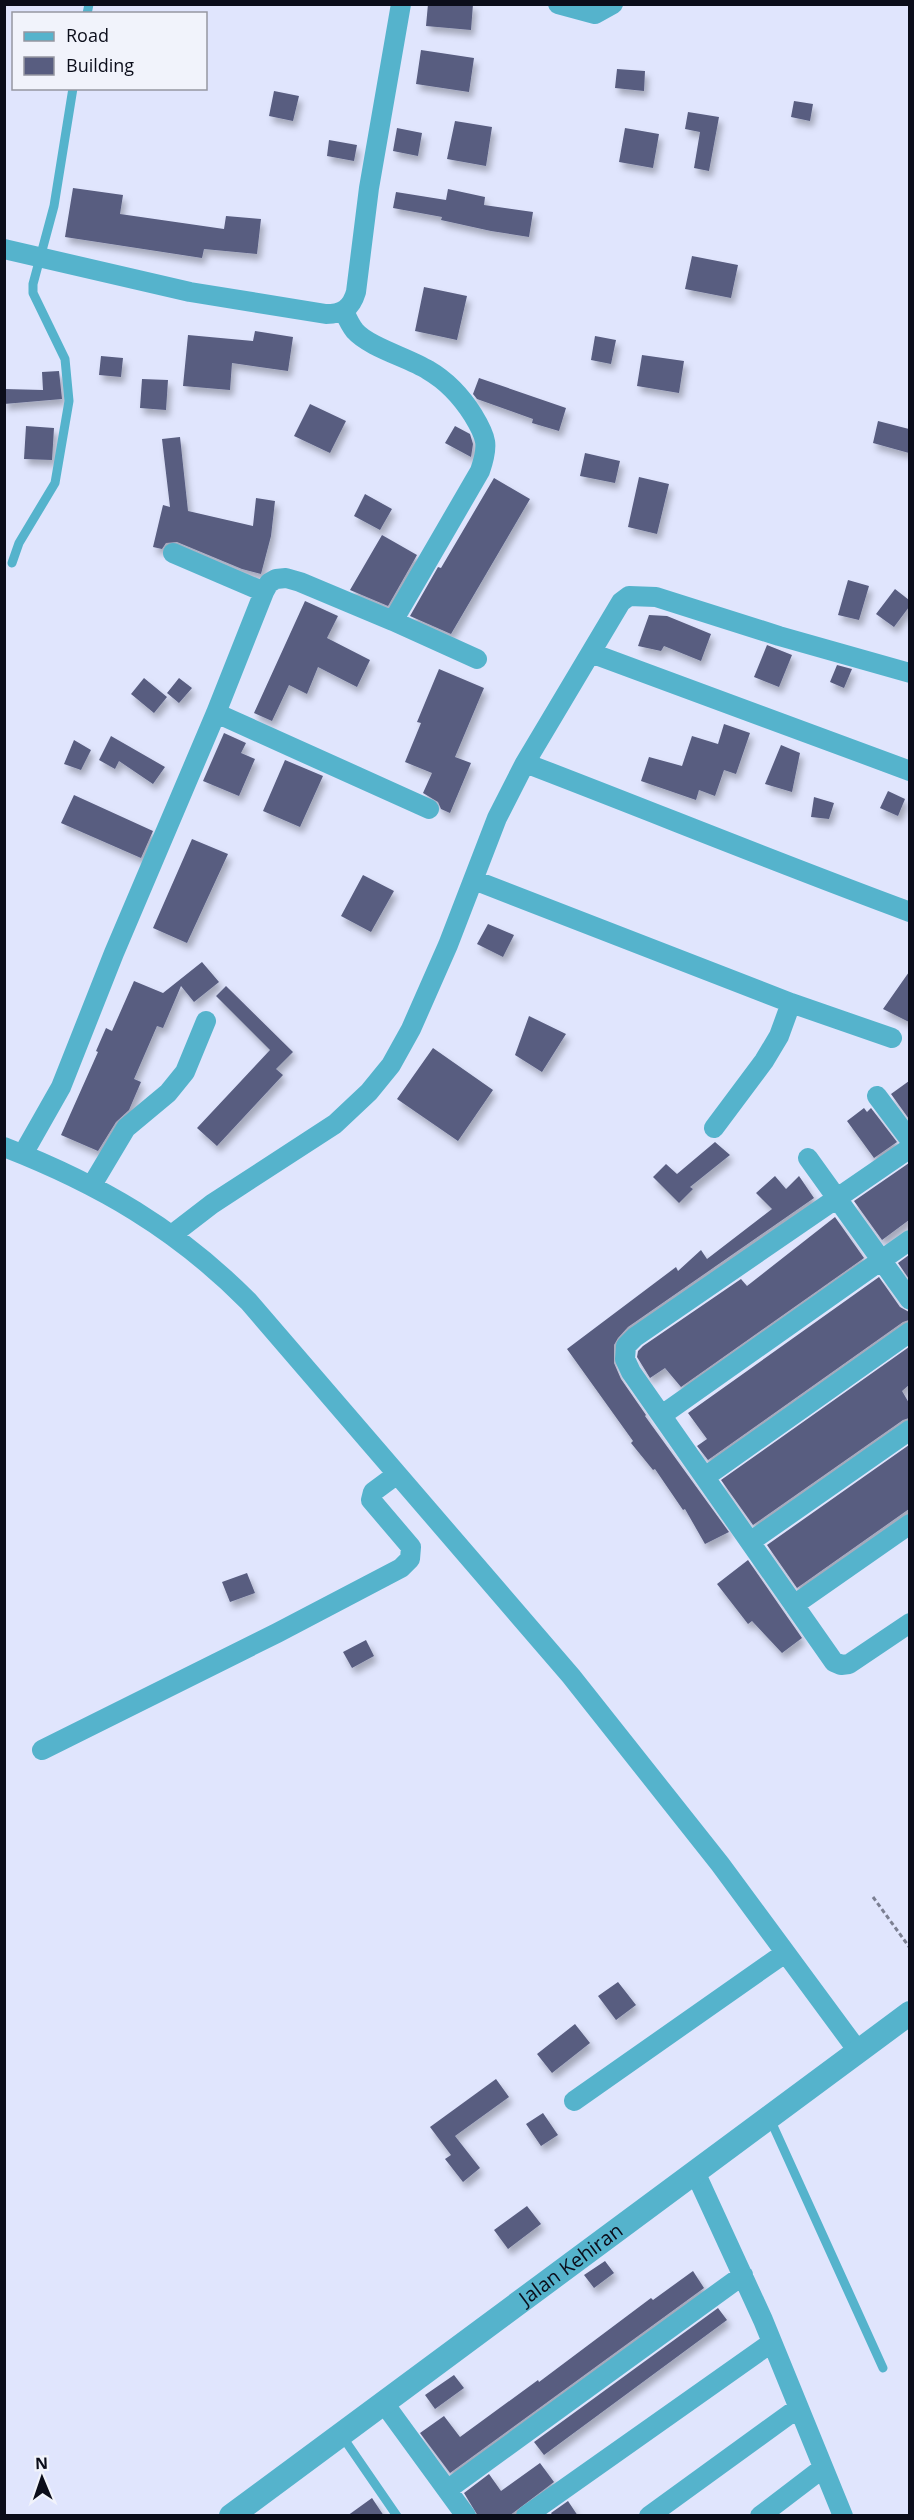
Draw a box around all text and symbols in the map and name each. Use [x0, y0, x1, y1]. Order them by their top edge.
legend [12, 12, 207, 90]
text: Road [66, 23, 109, 47]
text: Building [66, 53, 134, 77]
street label: Jalan Kehiran [512, 2216, 628, 2312]
north arrow [12, 2448, 72, 2508]
text: N [35, 2452, 48, 2474]

